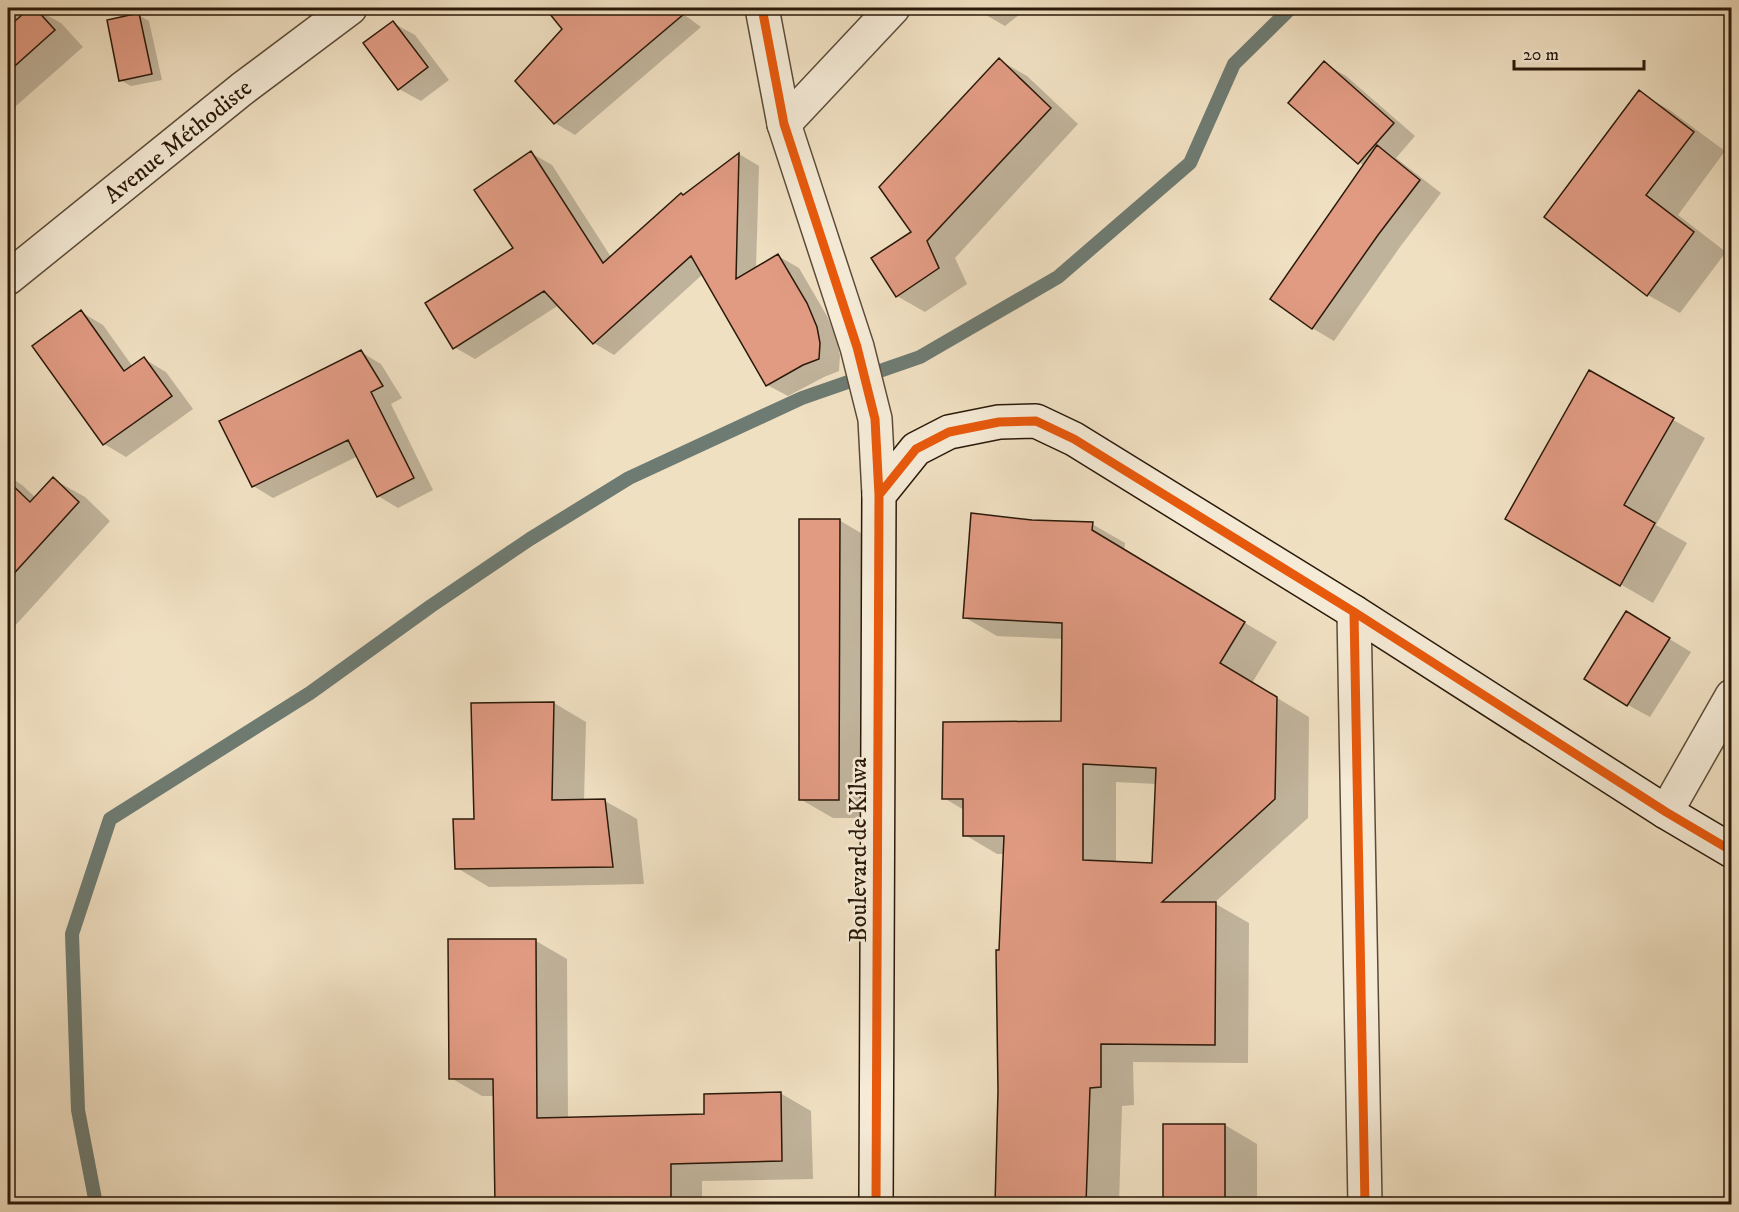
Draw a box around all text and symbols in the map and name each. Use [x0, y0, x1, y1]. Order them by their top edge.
scale bar [1514, 33, 1644, 71]
text: 20 m [1523, 44, 1559, 66]
street label: Avenue Méthodiste [98, 73, 258, 211]
street label: Boulevard de Kilwa [844, 757, 874, 942]

